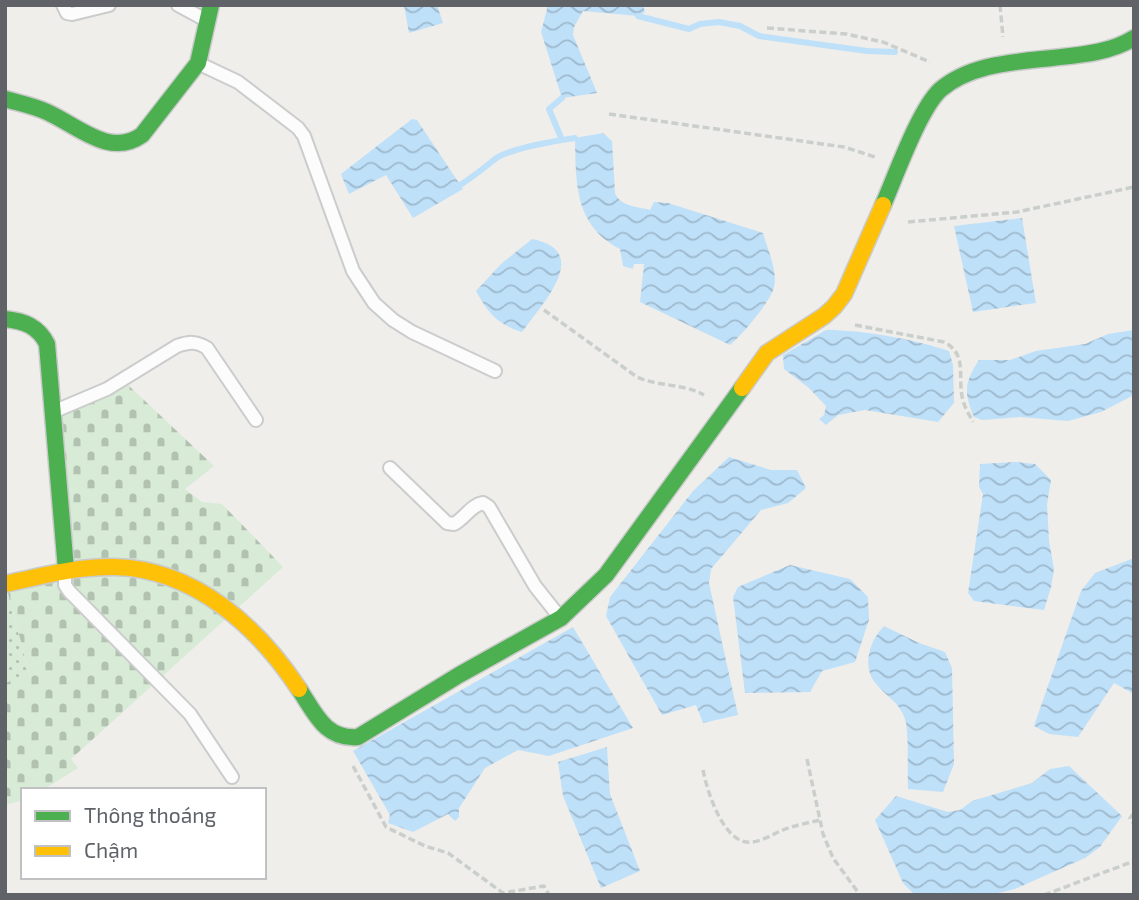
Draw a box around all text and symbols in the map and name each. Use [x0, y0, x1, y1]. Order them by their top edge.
legend [21, 788, 266, 879]
text: Thông thoáng [84, 802, 216, 827]
text: Chậm [84, 837, 138, 862]

